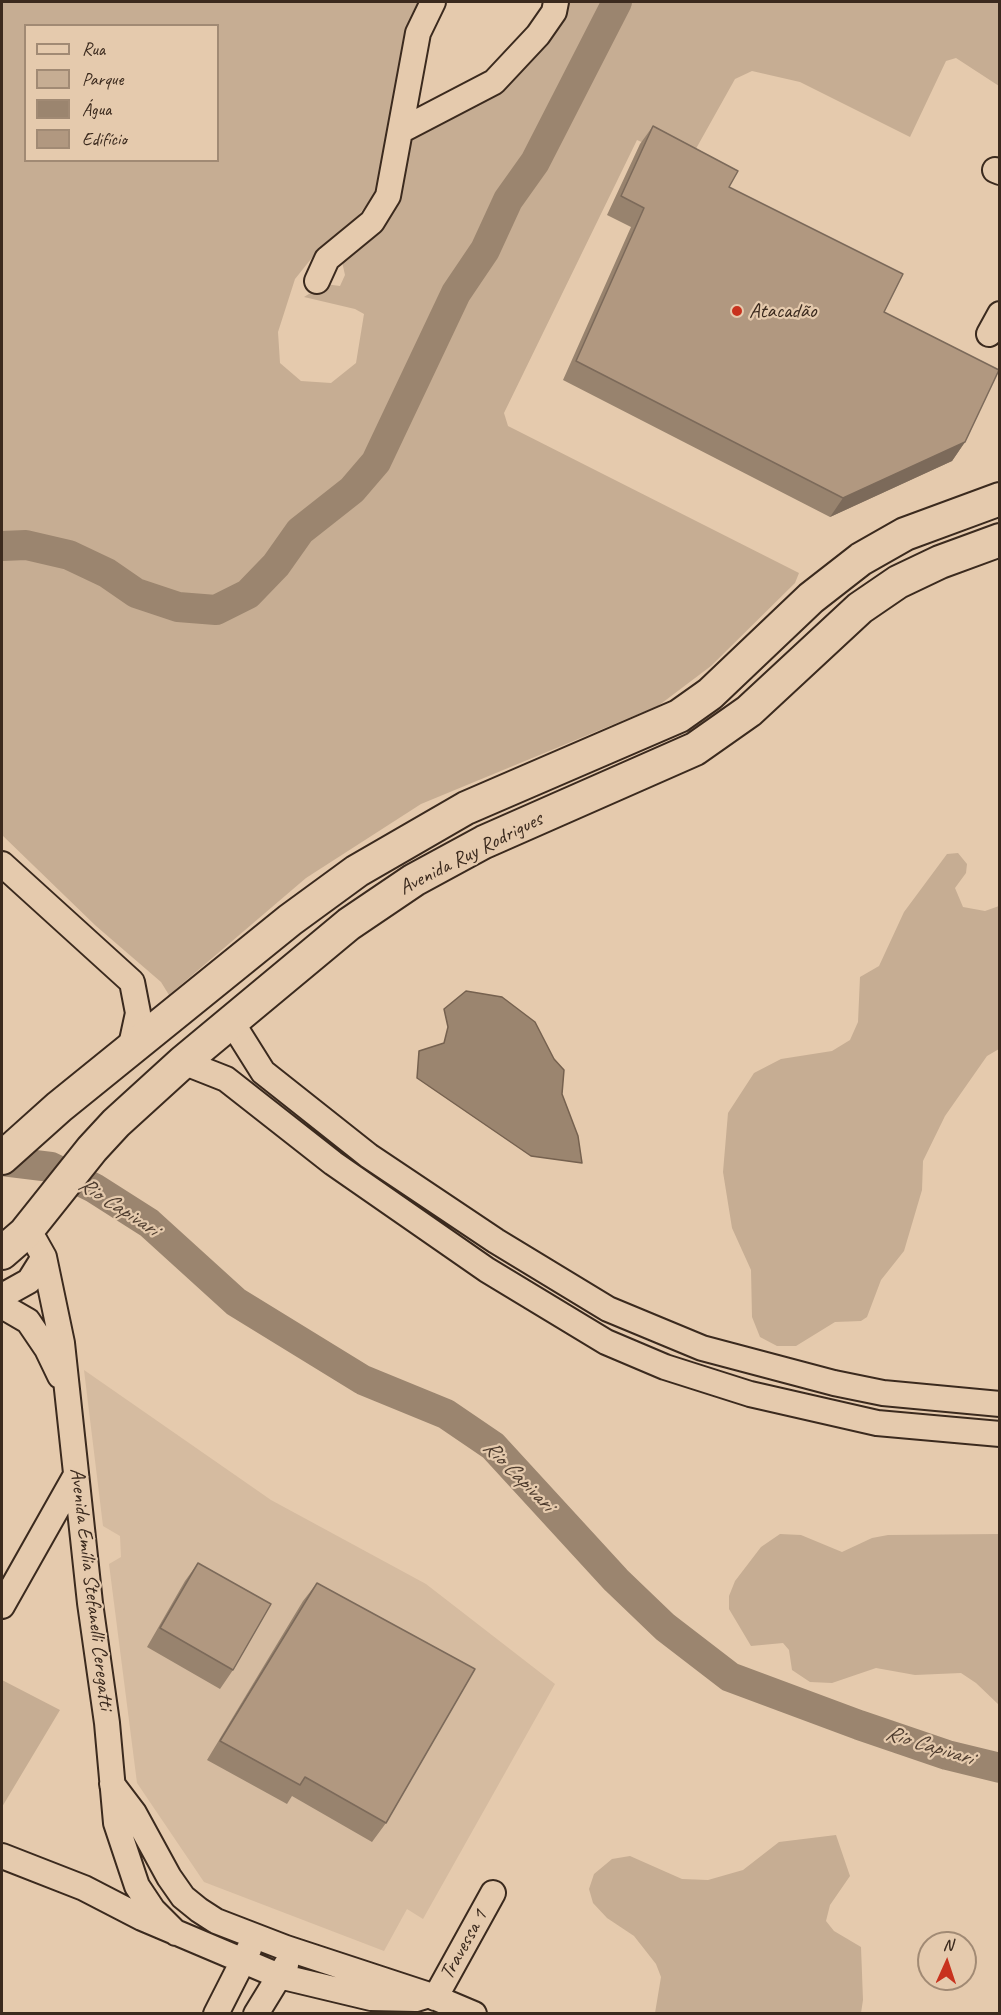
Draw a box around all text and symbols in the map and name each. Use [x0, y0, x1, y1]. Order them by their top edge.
legend [24, 24, 219, 162]
text: Rua [82, 38, 105, 60]
text: Parque [82, 68, 123, 90]
text: Água [82, 98, 111, 120]
text: Edifício [82, 128, 127, 150]
place label: Atacadão [749, 298, 816, 324]
marker: Atacadão [730, 304, 744, 318]
street label: Avenida Ruy Rodrigues [395, 807, 547, 901]
water label: Rio Capivari [73, 1171, 163, 1243]
water label: Rio Capivari [477, 1435, 559, 1517]
street label: Avenida Emília Stefanelli Ceregatti [64, 1466, 118, 1712]
water label: Rio Capivari [882, 1720, 976, 1772]
street label: Travessa 1 [435, 1906, 493, 1984]
north arrow [917, 1931, 977, 1991]
text: N [942, 1935, 953, 1955]

